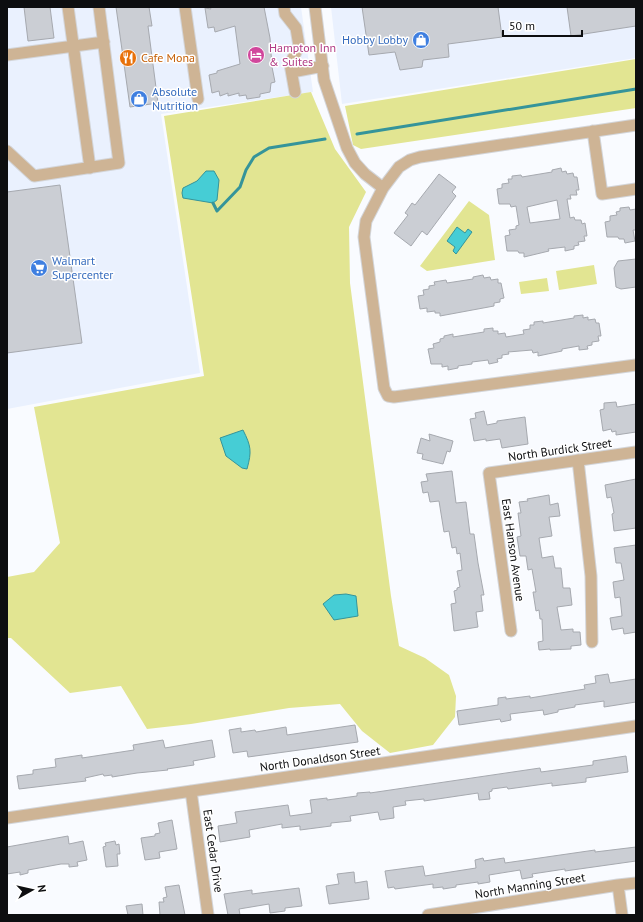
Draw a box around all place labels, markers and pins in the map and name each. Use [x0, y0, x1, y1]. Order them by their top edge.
shop icon: Hobby Lobby [411, 30, 431, 50]
place label: Hobby Lobby [342, 32, 408, 47]
place label: Hampton Inn & Suites [269, 40, 336, 69]
hotel icon: Hampton Inn & Suites [246, 45, 266, 65]
restaurant icon: Cafe Mona [118, 48, 138, 68]
place label: Cafe Mona [141, 50, 195, 65]
place label: Absolute Nutrition [152, 84, 198, 113]
shop icon: Absolute Nutrition [129, 89, 149, 109]
place label: Walmart Supercenter [52, 253, 113, 282]
supermarket icon: Walmart Supercenter [29, 258, 49, 278]

